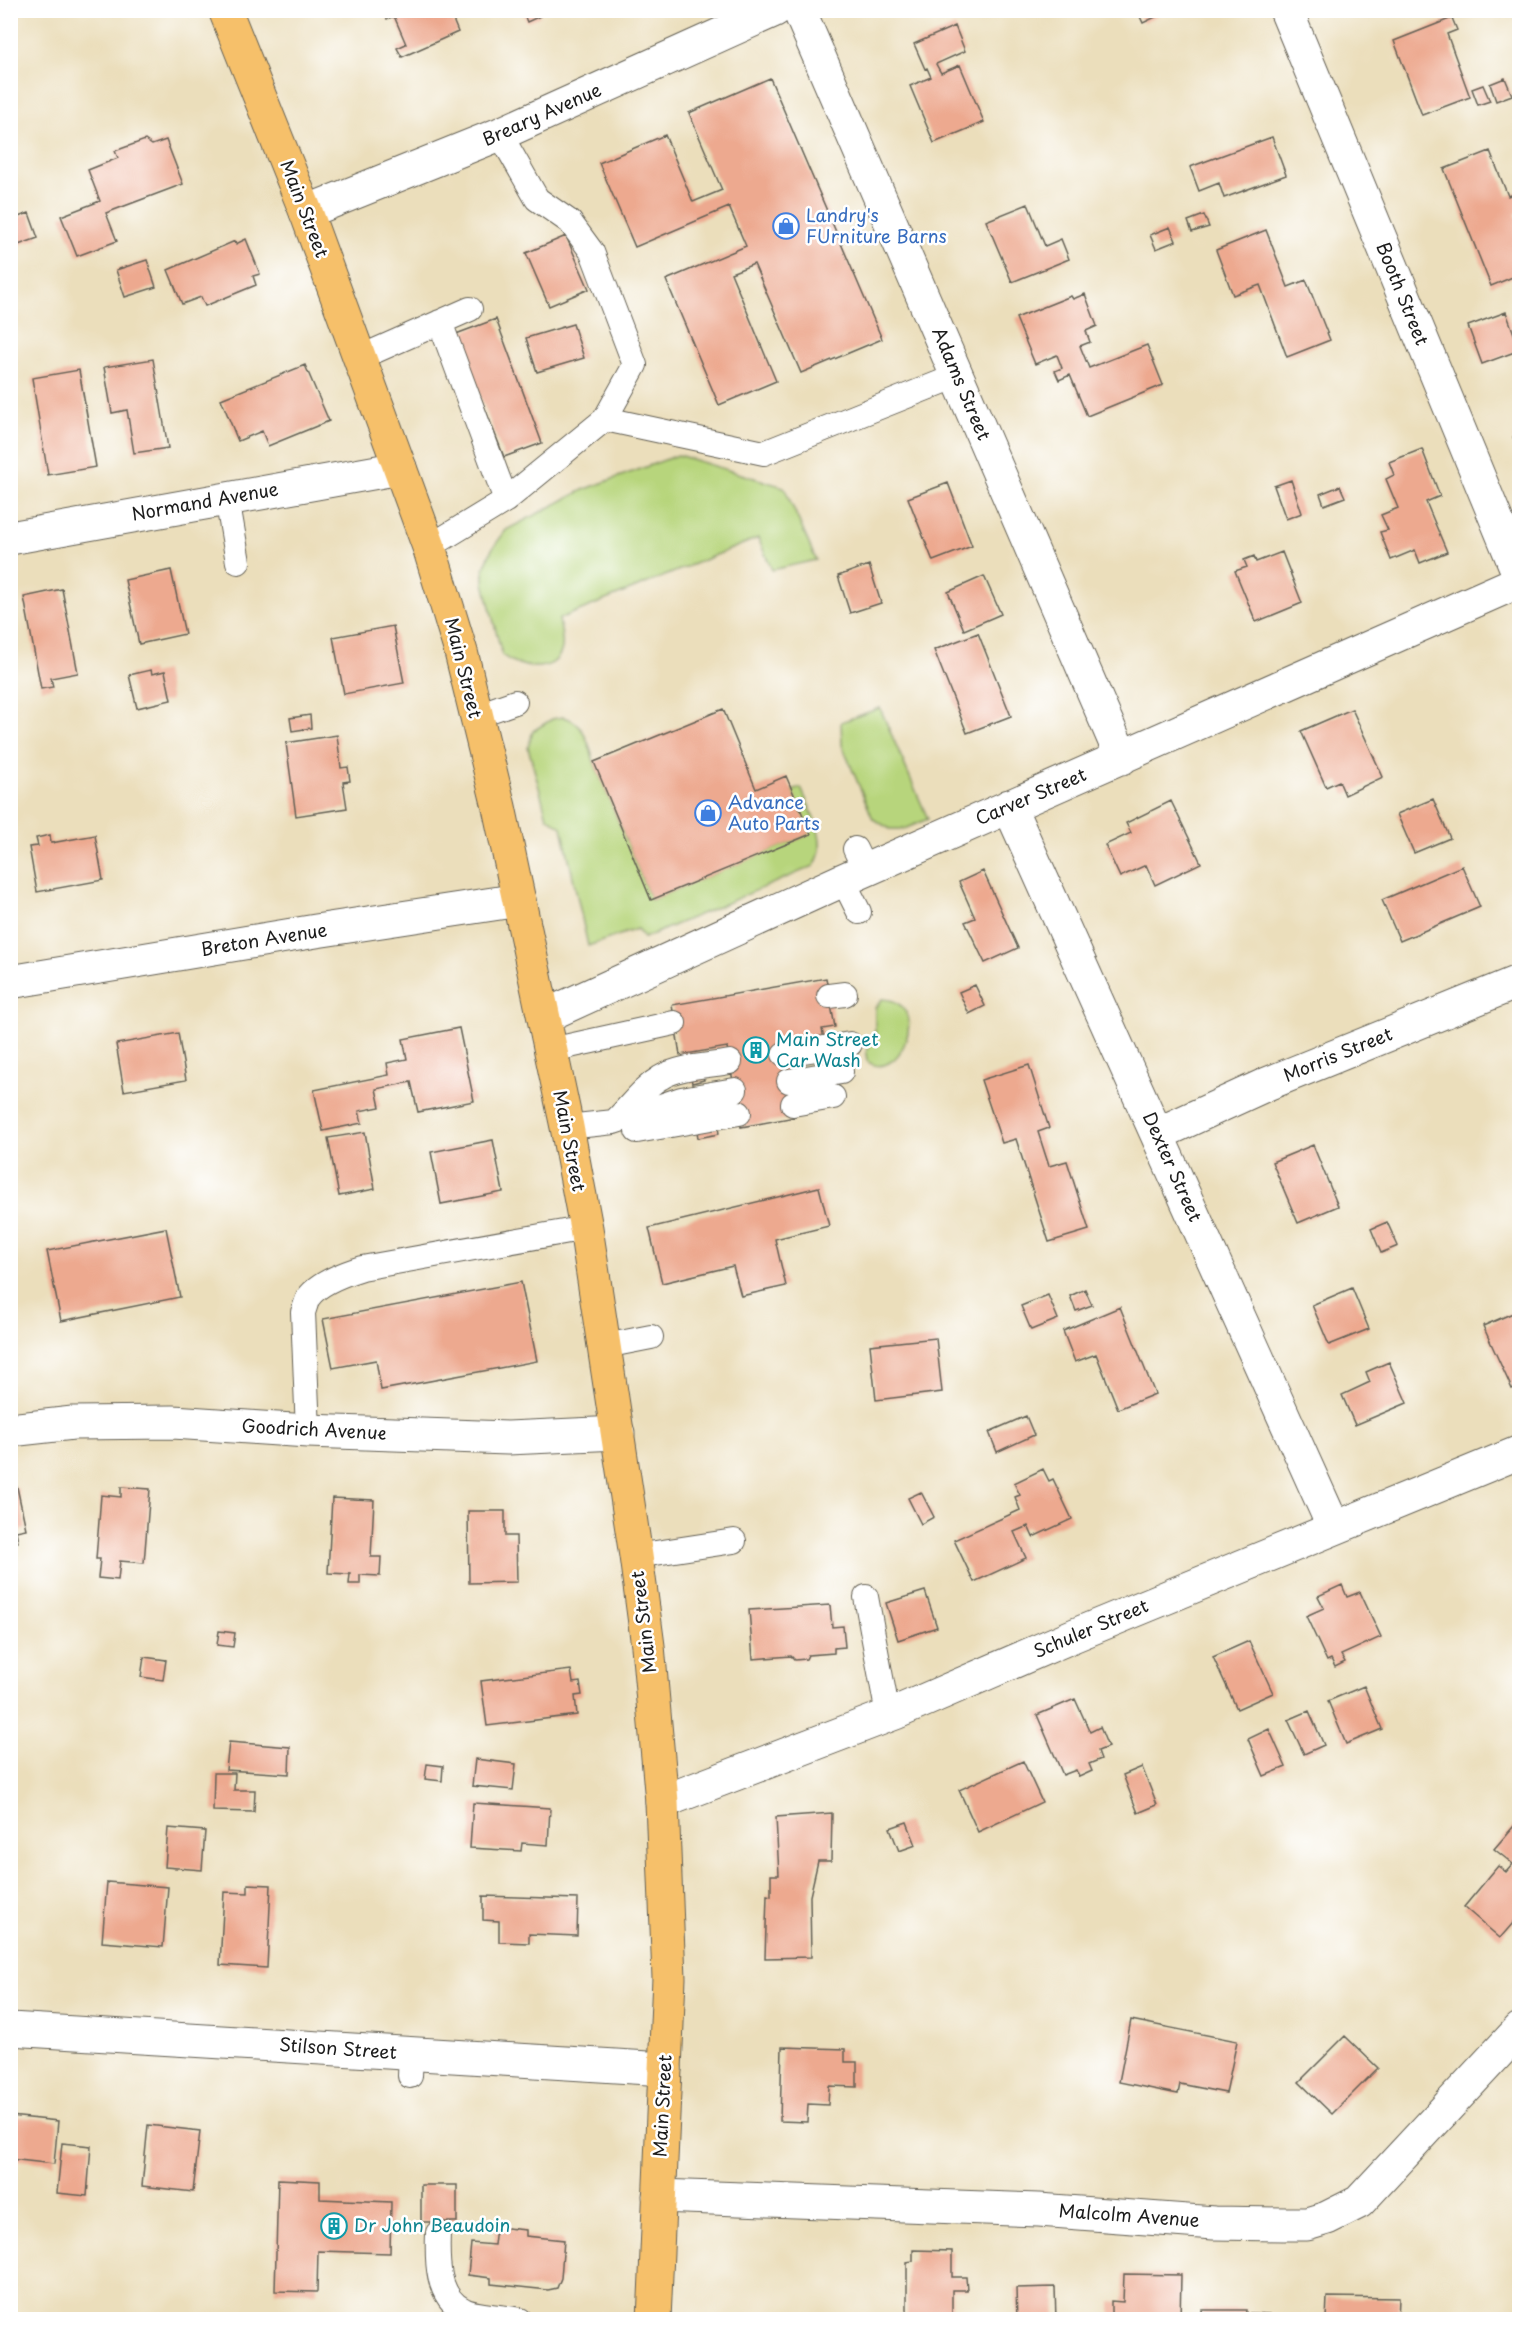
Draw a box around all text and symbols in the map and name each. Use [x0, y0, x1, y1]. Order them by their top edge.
street label: Breary Avenue [478, 75, 605, 152]
street label: Main Street [274, 156, 336, 261]
place label: Landry's FUrniture Barns [806, 201, 947, 249]
shop icon: Landry's FUrniture Barns [771, 211, 801, 241]
street label: Booth Street [1370, 238, 1436, 349]
street label: Adams Street [926, 323, 998, 444]
street label: Normand Avenue [129, 474, 280, 527]
street label: Main Street [439, 615, 490, 721]
street label: Carver Street [971, 760, 1090, 831]
place label: Advance Auto Parts [728, 788, 820, 836]
shop icon: Advance Auto Parts [693, 798, 723, 828]
street label: Breton Avenue [199, 915, 329, 962]
street label: Morris Street [1279, 1019, 1396, 1088]
place label: Main Street Car Wash [776, 1025, 879, 1073]
building icon: Main Street Car Wash [741, 1035, 771, 1065]
street label: Main Street [547, 1088, 594, 1194]
street label: Dexter Street [1137, 1107, 1210, 1226]
street label: Goodrich Avenue [241, 1411, 387, 1446]
street label: Main Street [623, 1570, 662, 1675]
street label: Schuler Street [1029, 1591, 1152, 1664]
street label: Stilson Street [278, 2030, 398, 2065]
street label: Main Street [645, 2054, 678, 2158]
street label: Malcolm Avenue [1058, 2196, 1201, 2233]
building icon: Dr John Beaudoin [319, 2211, 349, 2241]
place label: Dr John Beaudoin [354, 2211, 510, 2238]

